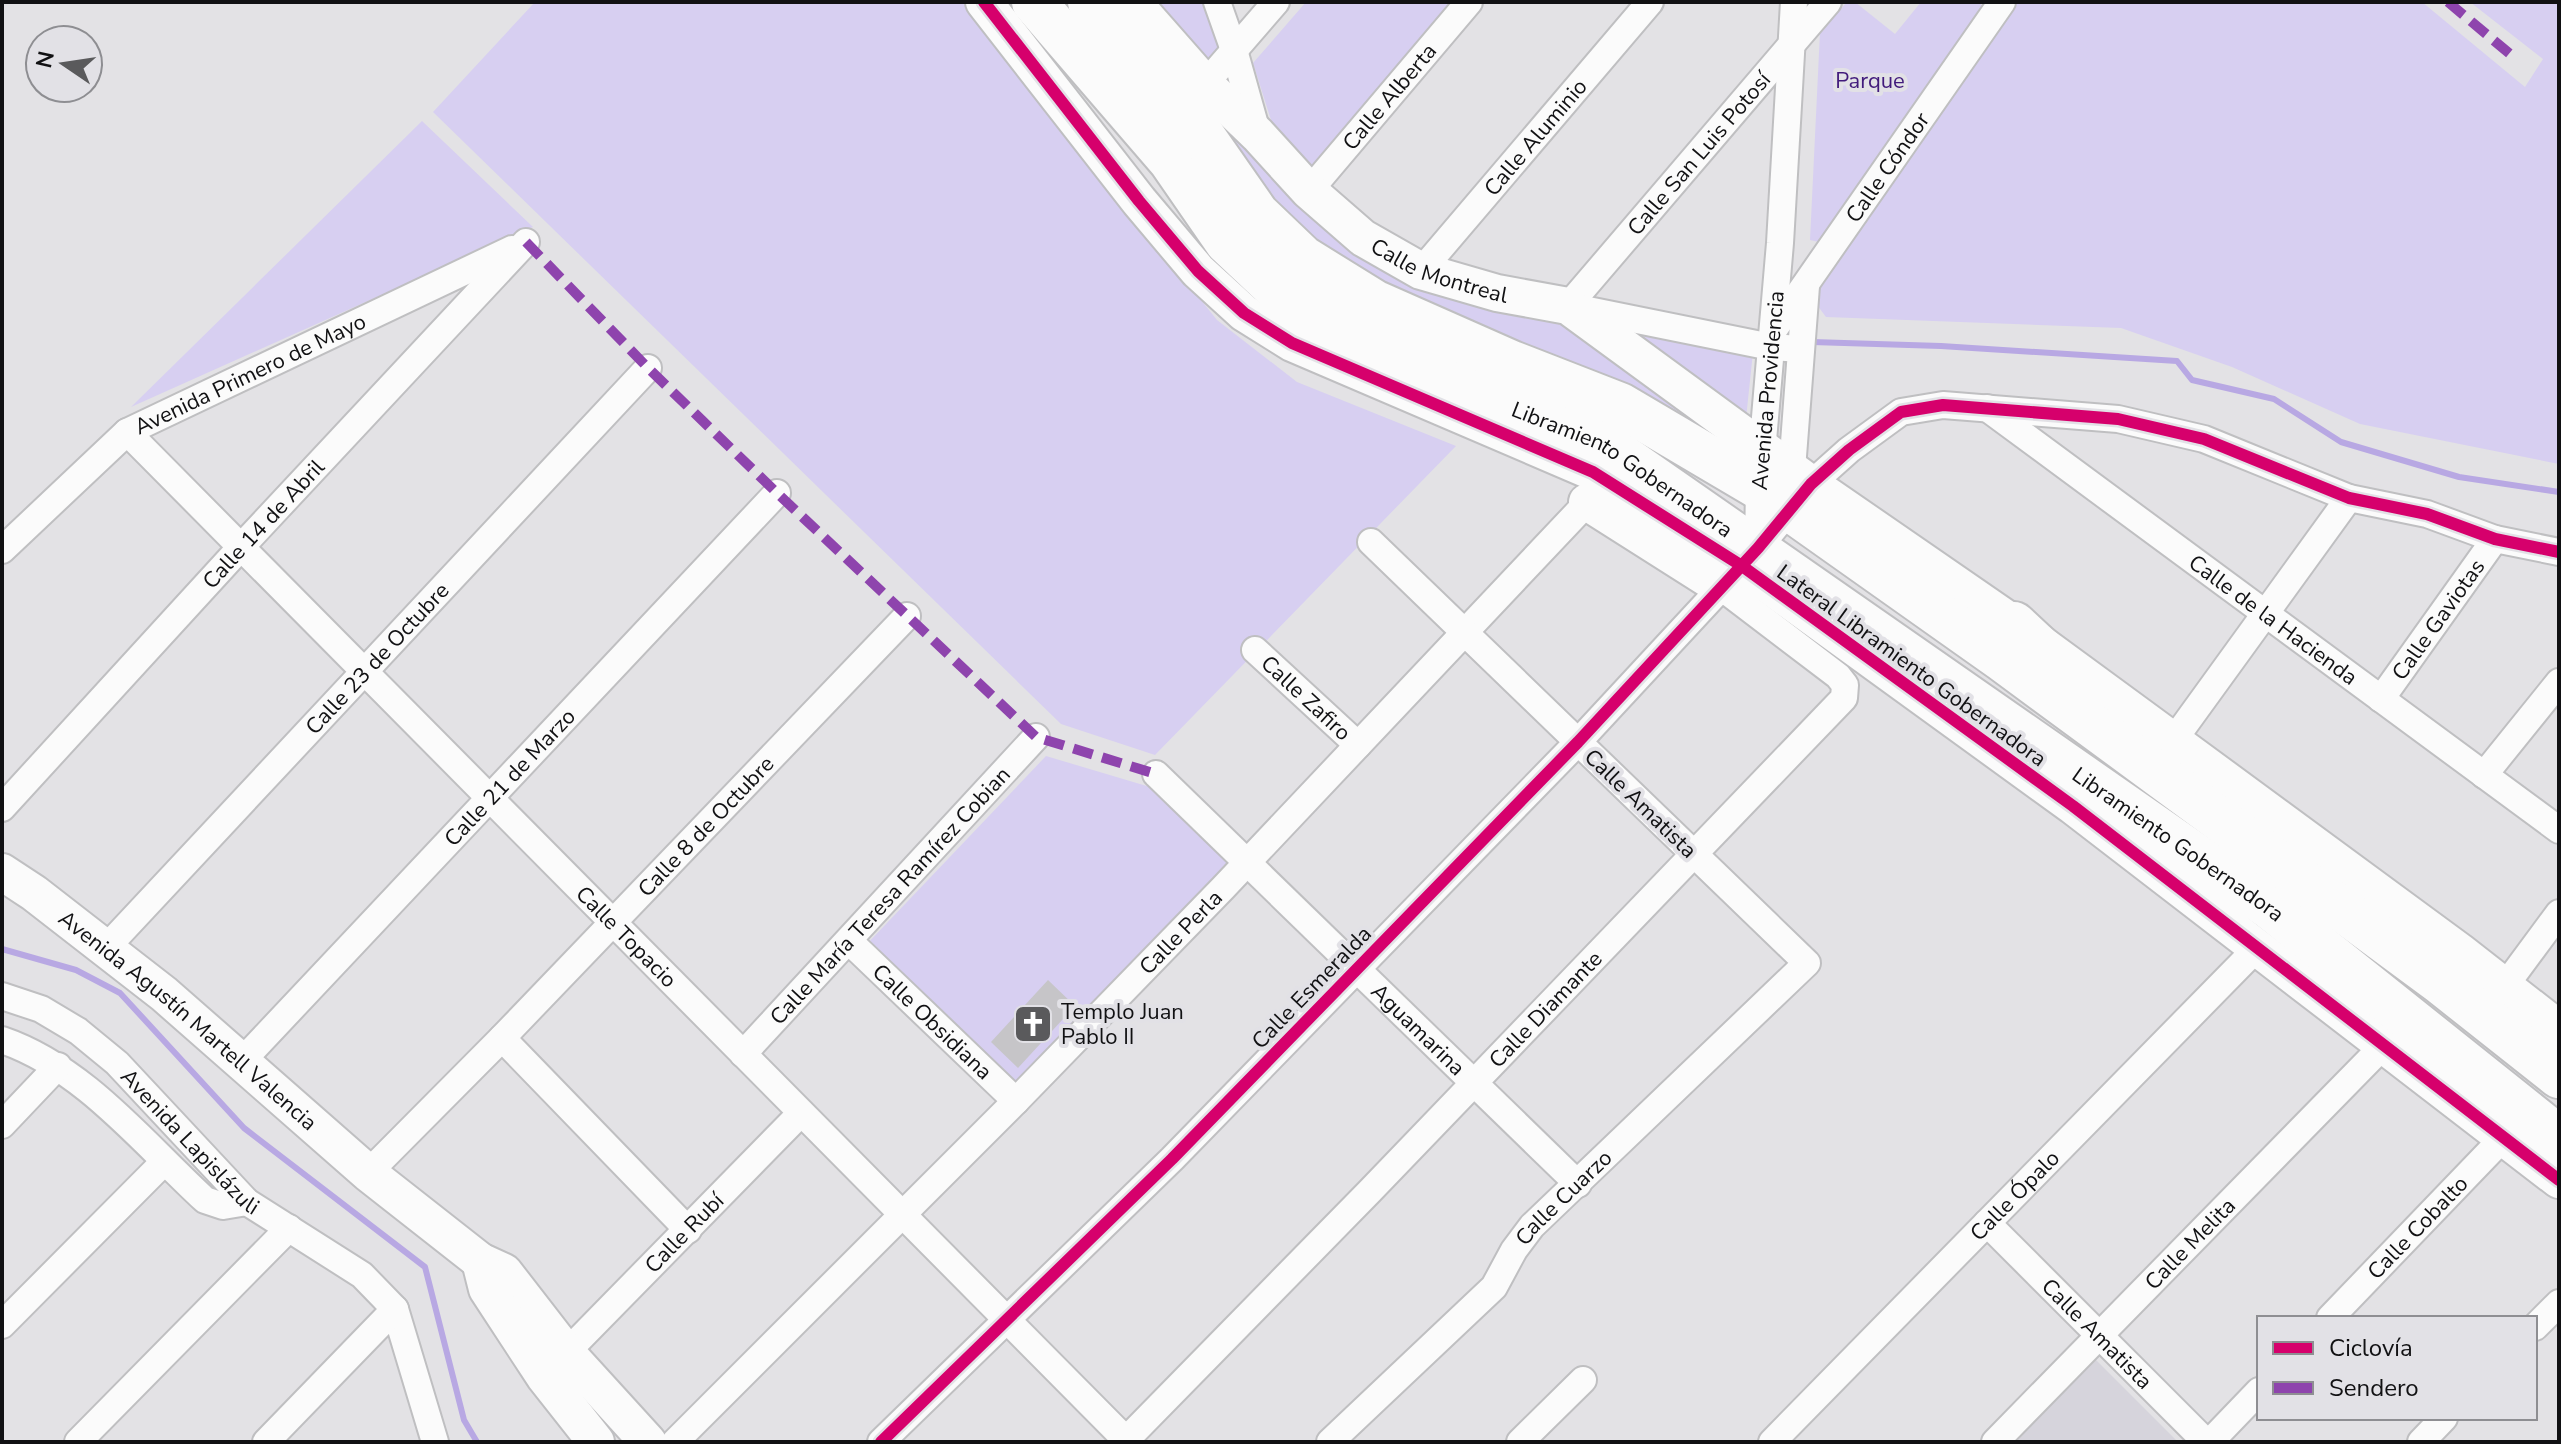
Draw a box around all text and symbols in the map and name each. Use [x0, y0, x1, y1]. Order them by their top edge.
north arrow [24, 24, 104, 104]
street label: Calle Alberta [1336, 37, 1444, 157]
text: N [29, 48, 62, 71]
street label: Calle San Luis Potosí [1621, 64, 1779, 242]
park label: Parque [1835, 66, 1905, 96]
street label: Calle Aluminio [1477, 73, 1594, 203]
street label: Calle Cóndor [1839, 106, 1937, 229]
street label: Calle Montreal [1365, 231, 1511, 311]
street label: Avenida Providencia [1745, 289, 1792, 491]
street label: Avenida Primero de Mayo [130, 307, 371, 442]
street label: Libramiento Gobernadora [1507, 395, 1739, 545]
street label: Calle 14 de Abril [196, 453, 332, 596]
street label: Calle de la Hacienda [2182, 548, 2363, 692]
street label: Calle Gaviotas [2385, 553, 2492, 687]
street label: Lateral Libramiento Gobernadora [1770, 558, 2052, 774]
street label: Calle 23 de Octubre [299, 576, 456, 742]
street label: Calle Zafiro [1254, 649, 1358, 748]
street label: Calle 21 de Marzo [438, 702, 583, 853]
street label: Calle Amatista [1578, 742, 1703, 865]
street label: Calle 8 de Octubre [631, 750, 781, 904]
street label: Calle María Teresa Ramírez Cobian [763, 760, 1017, 1032]
street label: Libramiento Gobernadora [2066, 760, 2290, 929]
street label: Calle Topacio [569, 879, 683, 995]
street label: Calle Perla [1133, 884, 1229, 982]
street label: Avenida Agustín Martell Valencia [52, 904, 323, 1138]
street label: Calle Esmeralda [1245, 920, 1378, 1056]
street label: Calle Diamante [1482, 945, 1609, 1075]
street label: Calle Obsidiana [866, 957, 999, 1087]
street label: Aguamarina [1364, 977, 1471, 1083]
place label: Templo Juan Pablo II [1061, 997, 1184, 1052]
church icon: Templo Juan Pablo II [1012, 1003, 1054, 1045]
street label: Avenida Lapislázuli [114, 1062, 265, 1222]
street label: Calle Cuarzo [1509, 1143, 1619, 1252]
street label: Calle Ópalo [1964, 1144, 2067, 1248]
street label: Calle Cobalto [2361, 1169, 2475, 1286]
street label: Calle Rubí [638, 1185, 732, 1280]
street label: Calle Melita [2138, 1192, 2242, 1297]
street label: Calle Amatista [2034, 1272, 2159, 1396]
legend [2257, 1316, 2537, 1420]
text: Ciclovía [2329, 1332, 2413, 1364]
text: Sendero [2329, 1372, 2419, 1404]

